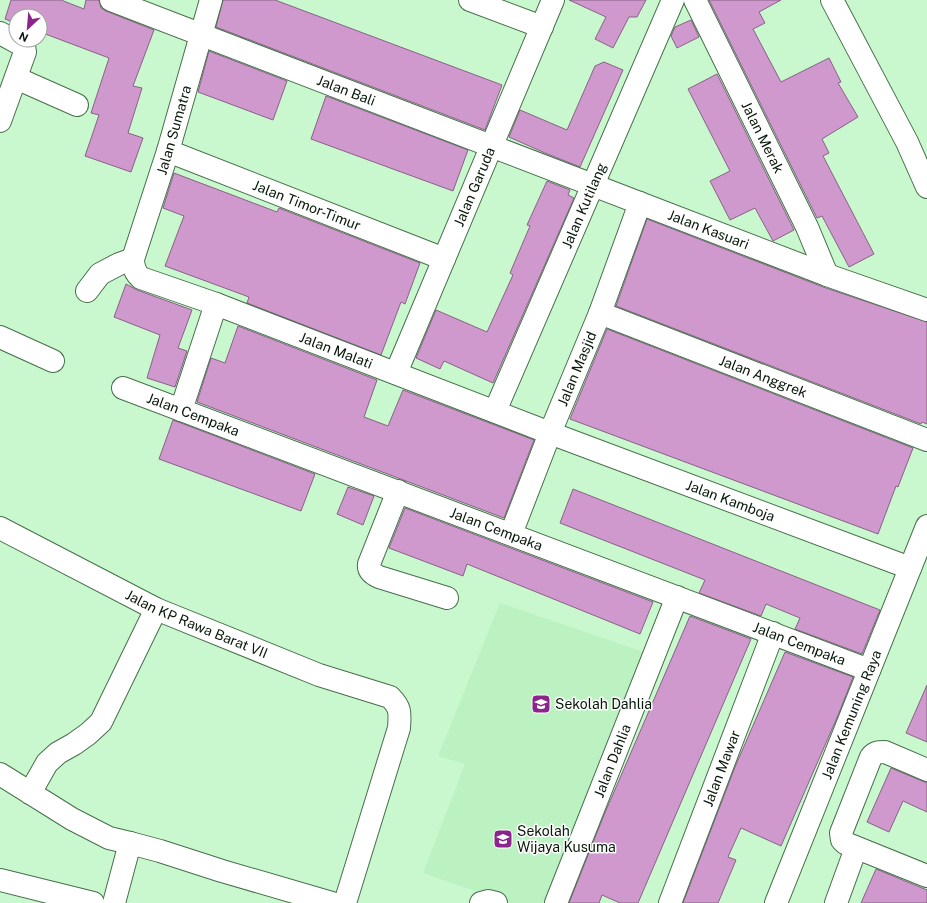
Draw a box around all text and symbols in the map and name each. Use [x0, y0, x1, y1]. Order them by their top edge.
north arrow [8, 8, 48, 48]
text: N [17, 30, 30, 44]
street label: Jalan Bali [315, 72, 378, 109]
street label: Jalan Sumatra [154, 84, 194, 176]
street label: Jalan Merak [738, 99, 787, 176]
street label: Jalan Garuda [451, 145, 498, 229]
street label: Jalan Kutilang [558, 160, 610, 251]
street label: Jalan Timor-Timur [251, 177, 363, 234]
street label: Jalan Kasuari [666, 207, 751, 252]
street label: Jalan Malati [297, 329, 375, 372]
street label: Jalan Masjid [554, 329, 599, 408]
street label: Jalan Anggrek [717, 352, 810, 401]
street label: Jalan Cempaka [145, 390, 242, 439]
street label: Jalan Kamboja [684, 477, 777, 525]
street label: Jalan Cempaka [448, 504, 545, 554]
street label: Jalan KP Rawa Barat VII [123, 587, 270, 661]
street label: Jalan Cempaka [751, 619, 848, 668]
street label: Jalan Kemuning Raya [818, 648, 885, 782]
school or university icon: Sekolah Dahlia [530, 693, 552, 715]
place label: Sekolah Dahlia [555, 696, 652, 712]
street label: Jalan Dahlia [591, 722, 634, 800]
street label: Jalan Mawar [700, 728, 743, 809]
place label: Sekolah Wijaya Kusuma [517, 823, 616, 855]
school or university icon: Sekolah Wijaya Kusuma [492, 828, 514, 850]

